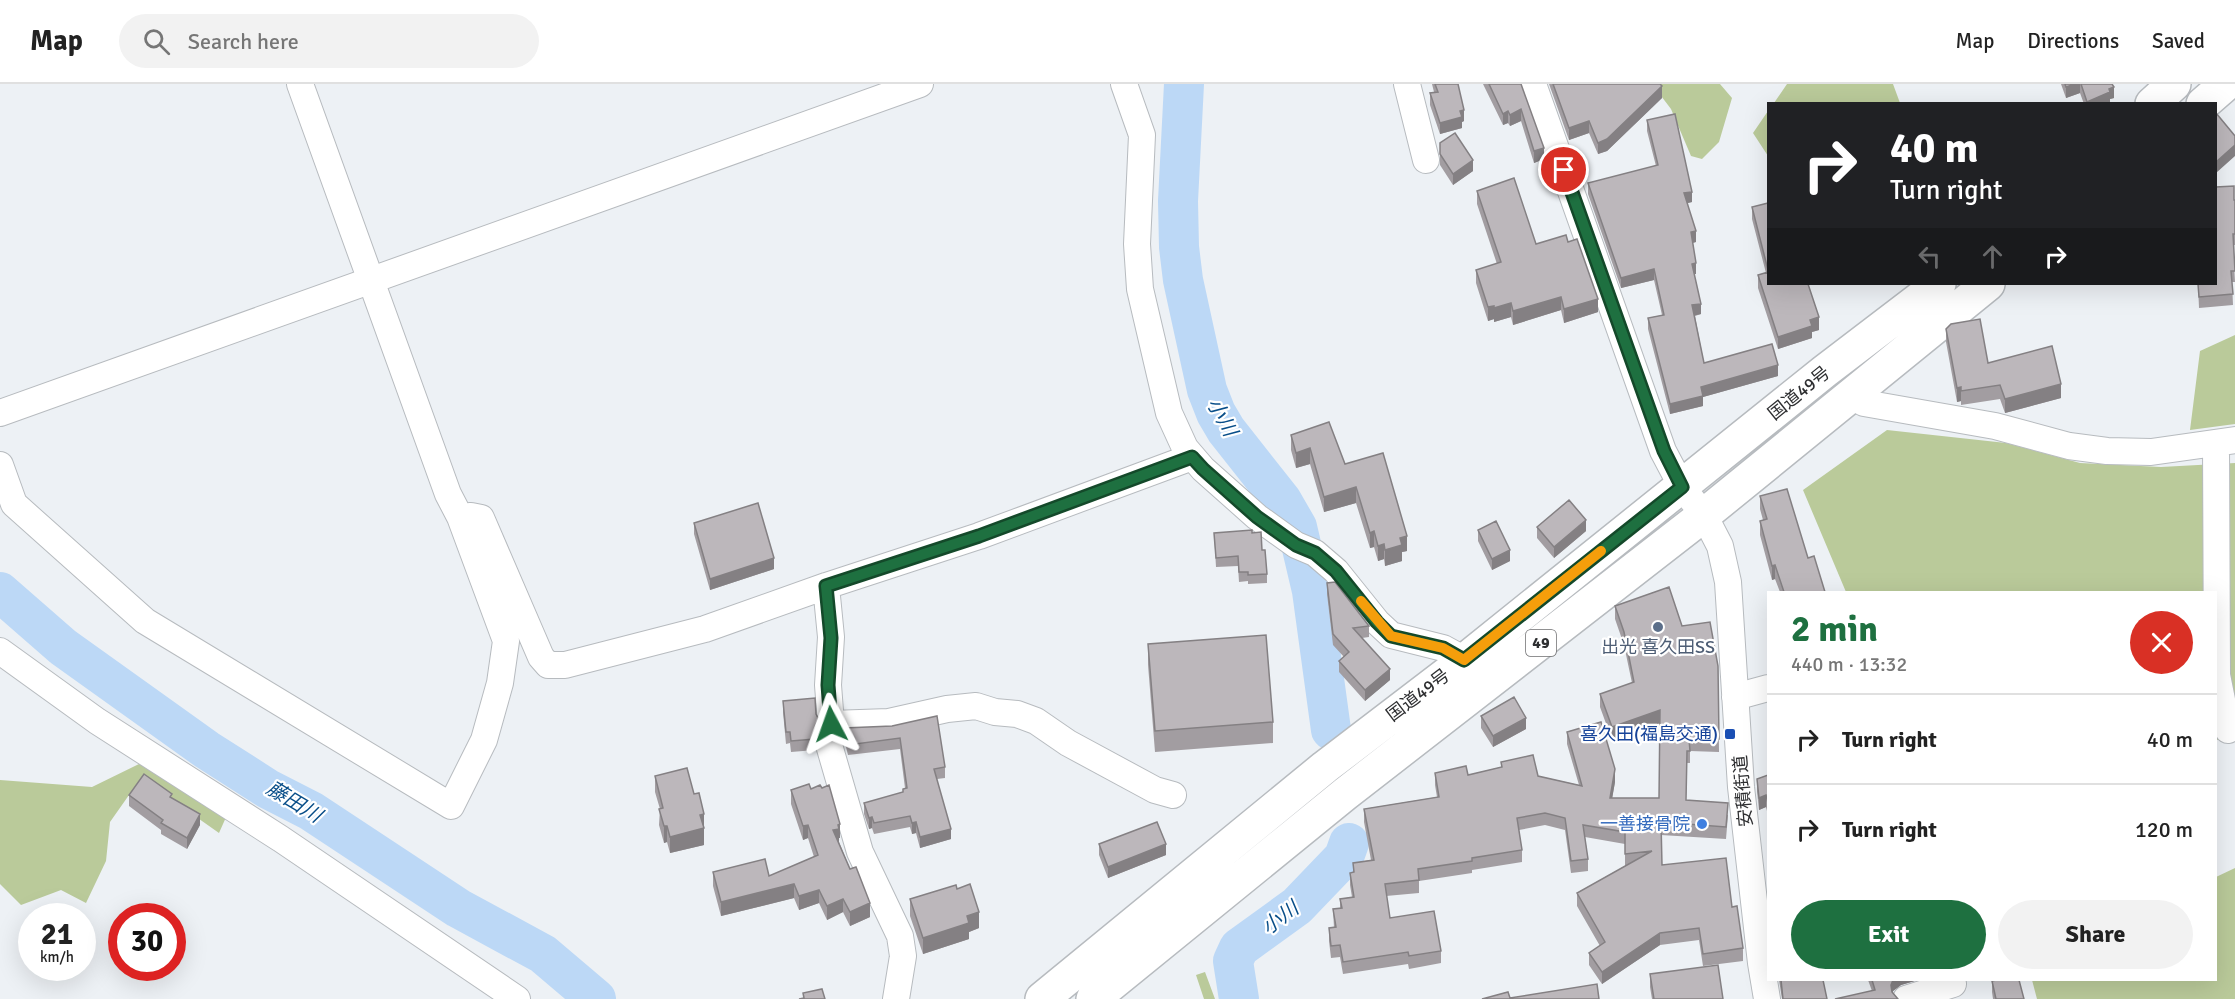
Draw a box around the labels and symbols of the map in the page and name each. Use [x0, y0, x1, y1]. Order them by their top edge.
pin [1538, 144, 1589, 195]
street label: 国道49号 [1764, 361, 1834, 425]
water label: 小川 [1201, 393, 1244, 442]
marker: 出光 喜久田SS [1651, 620, 1665, 634]
road number: 49 [1526, 630, 1556, 656]
place label: 出光 喜久田SS [1601, 636, 1715, 658]
street label: 国道49号 [1382, 664, 1454, 726]
position arrow [799, 692, 863, 756]
place label: 喜久田(福島交通) [1580, 723, 1718, 745]
marker: 喜久田(福島交通) [1723, 727, 1737, 741]
street label: 安積街道 [1729, 754, 1757, 828]
water label: 藤田川 [262, 776, 328, 829]
place label: 一善接骨院 [1600, 813, 1690, 835]
marker: 一善接骨院 [1695, 817, 1709, 831]
water label: 小川 [1257, 895, 1305, 940]
speed limit sign: 30 [108, 903, 186, 981]

